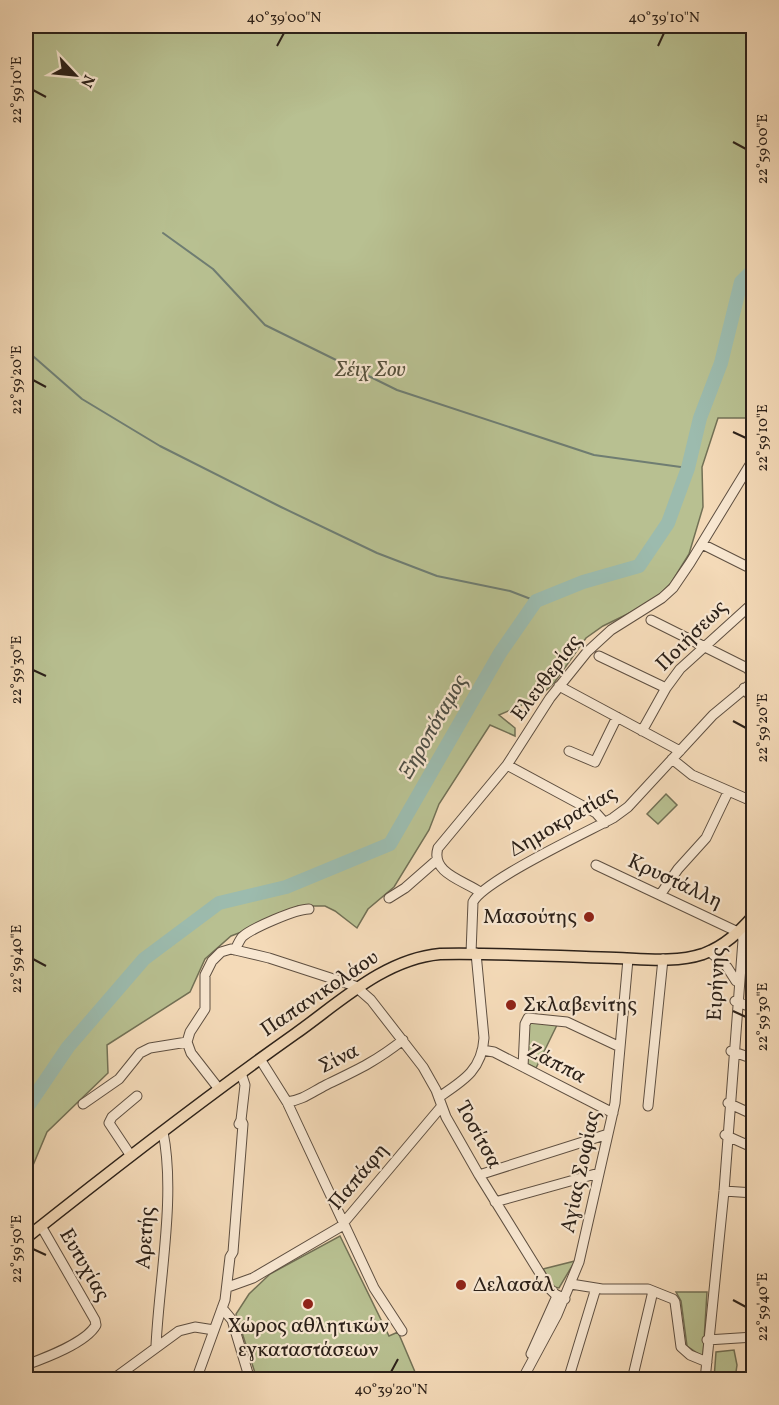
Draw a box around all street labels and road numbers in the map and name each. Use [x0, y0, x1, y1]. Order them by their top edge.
street label: Ποιήσεως [650, 594, 734, 678]
street label: Ελευθερίας [505, 629, 589, 727]
street label: Δημοκρατίας [504, 779, 622, 865]
street label: Κρυστάλλη [623, 847, 727, 917]
street label: Παπανικολάου [255, 944, 385, 1044]
street label: Ειρήνης [701, 946, 733, 1022]
street label: Σίνα [314, 1036, 364, 1081]
street label: Ζάππα [521, 1037, 591, 1091]
street label: Τοσίτσα [448, 1096, 509, 1174]
street label: Αγίας Σοφίας [554, 1108, 608, 1236]
street label: Παπάφη [322, 1137, 396, 1217]
street label: Αρετής [129, 1206, 163, 1270]
street label: Ευτυχίας [52, 1223, 116, 1307]

